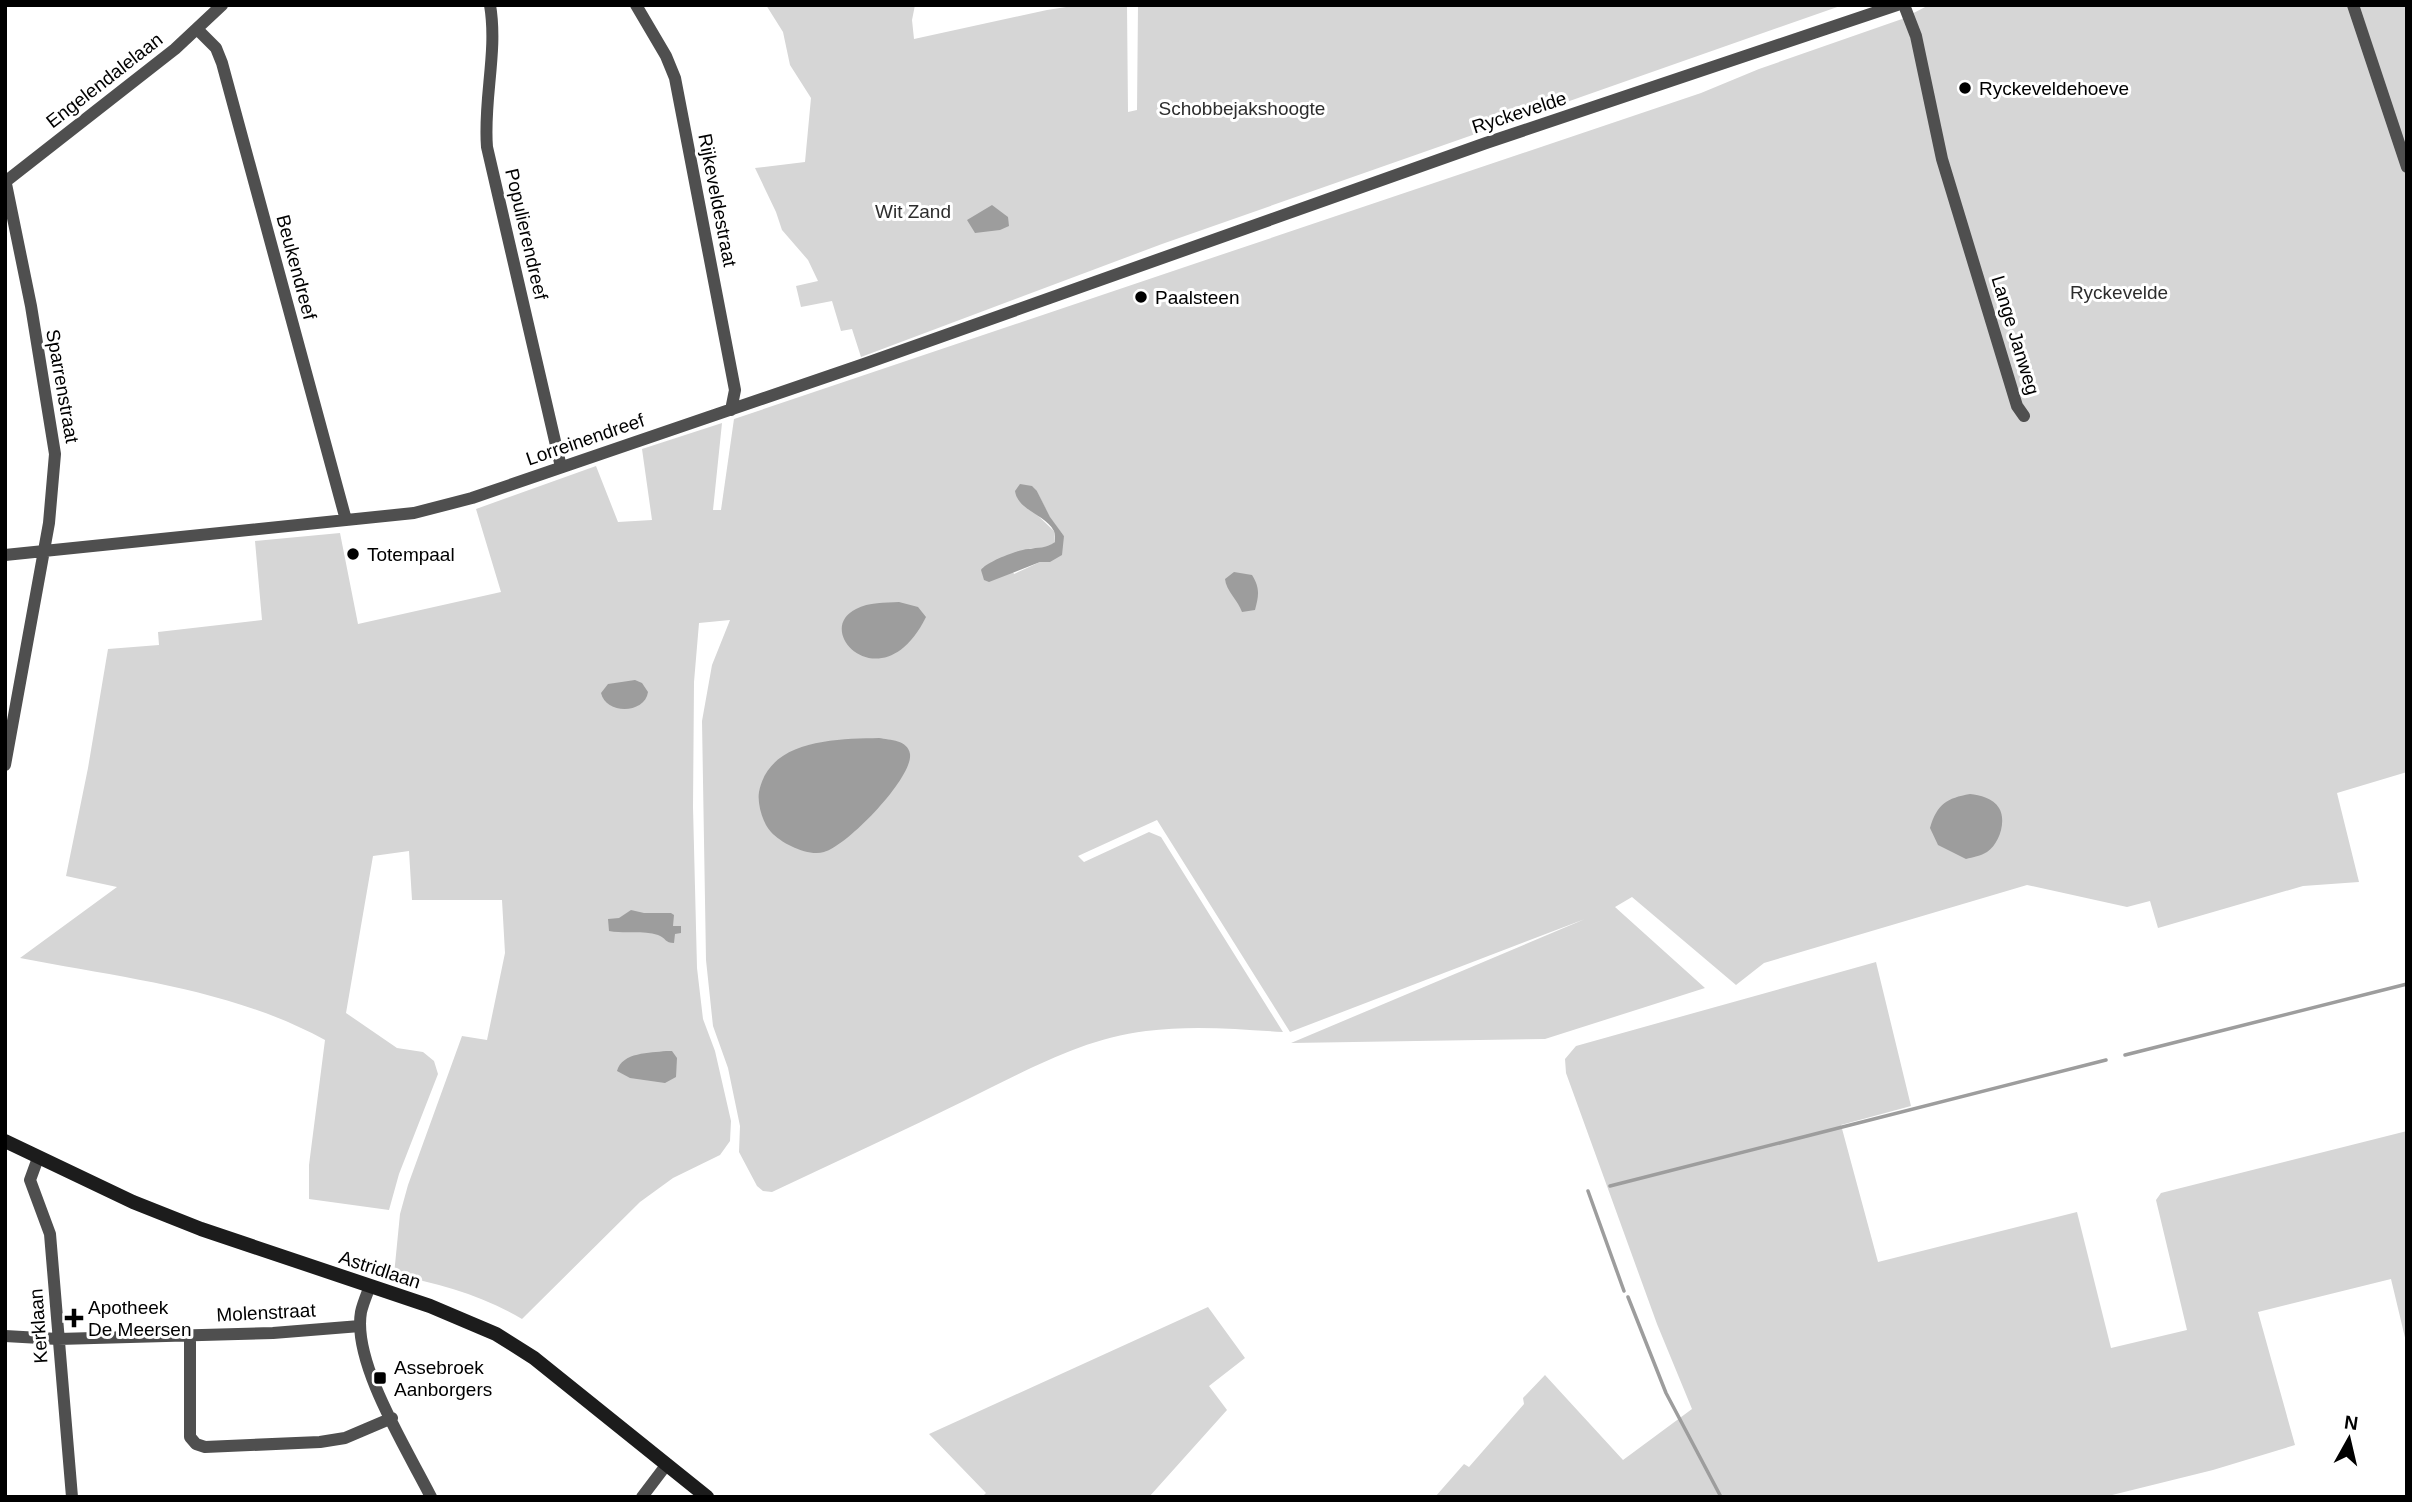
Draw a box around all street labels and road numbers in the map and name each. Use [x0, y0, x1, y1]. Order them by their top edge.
street label: Engelendalelaan [42, 29, 167, 132]
street label: Ryckevelde [1469, 87, 1569, 138]
street label: Rijkeveldestraat [694, 132, 741, 269]
street label: Populierendreef [501, 166, 552, 303]
street label: Beukendreef [272, 212, 321, 323]
street label: Lange Janweg [1987, 273, 2044, 397]
street label: Sparrenstraat [42, 328, 83, 445]
street label: Lorreinendreef [523, 409, 648, 470]
street label: Astridlaan [336, 1246, 423, 1293]
street label: Kerklaan [25, 1288, 52, 1364]
street label: Molenstraat [216, 1299, 317, 1326]

